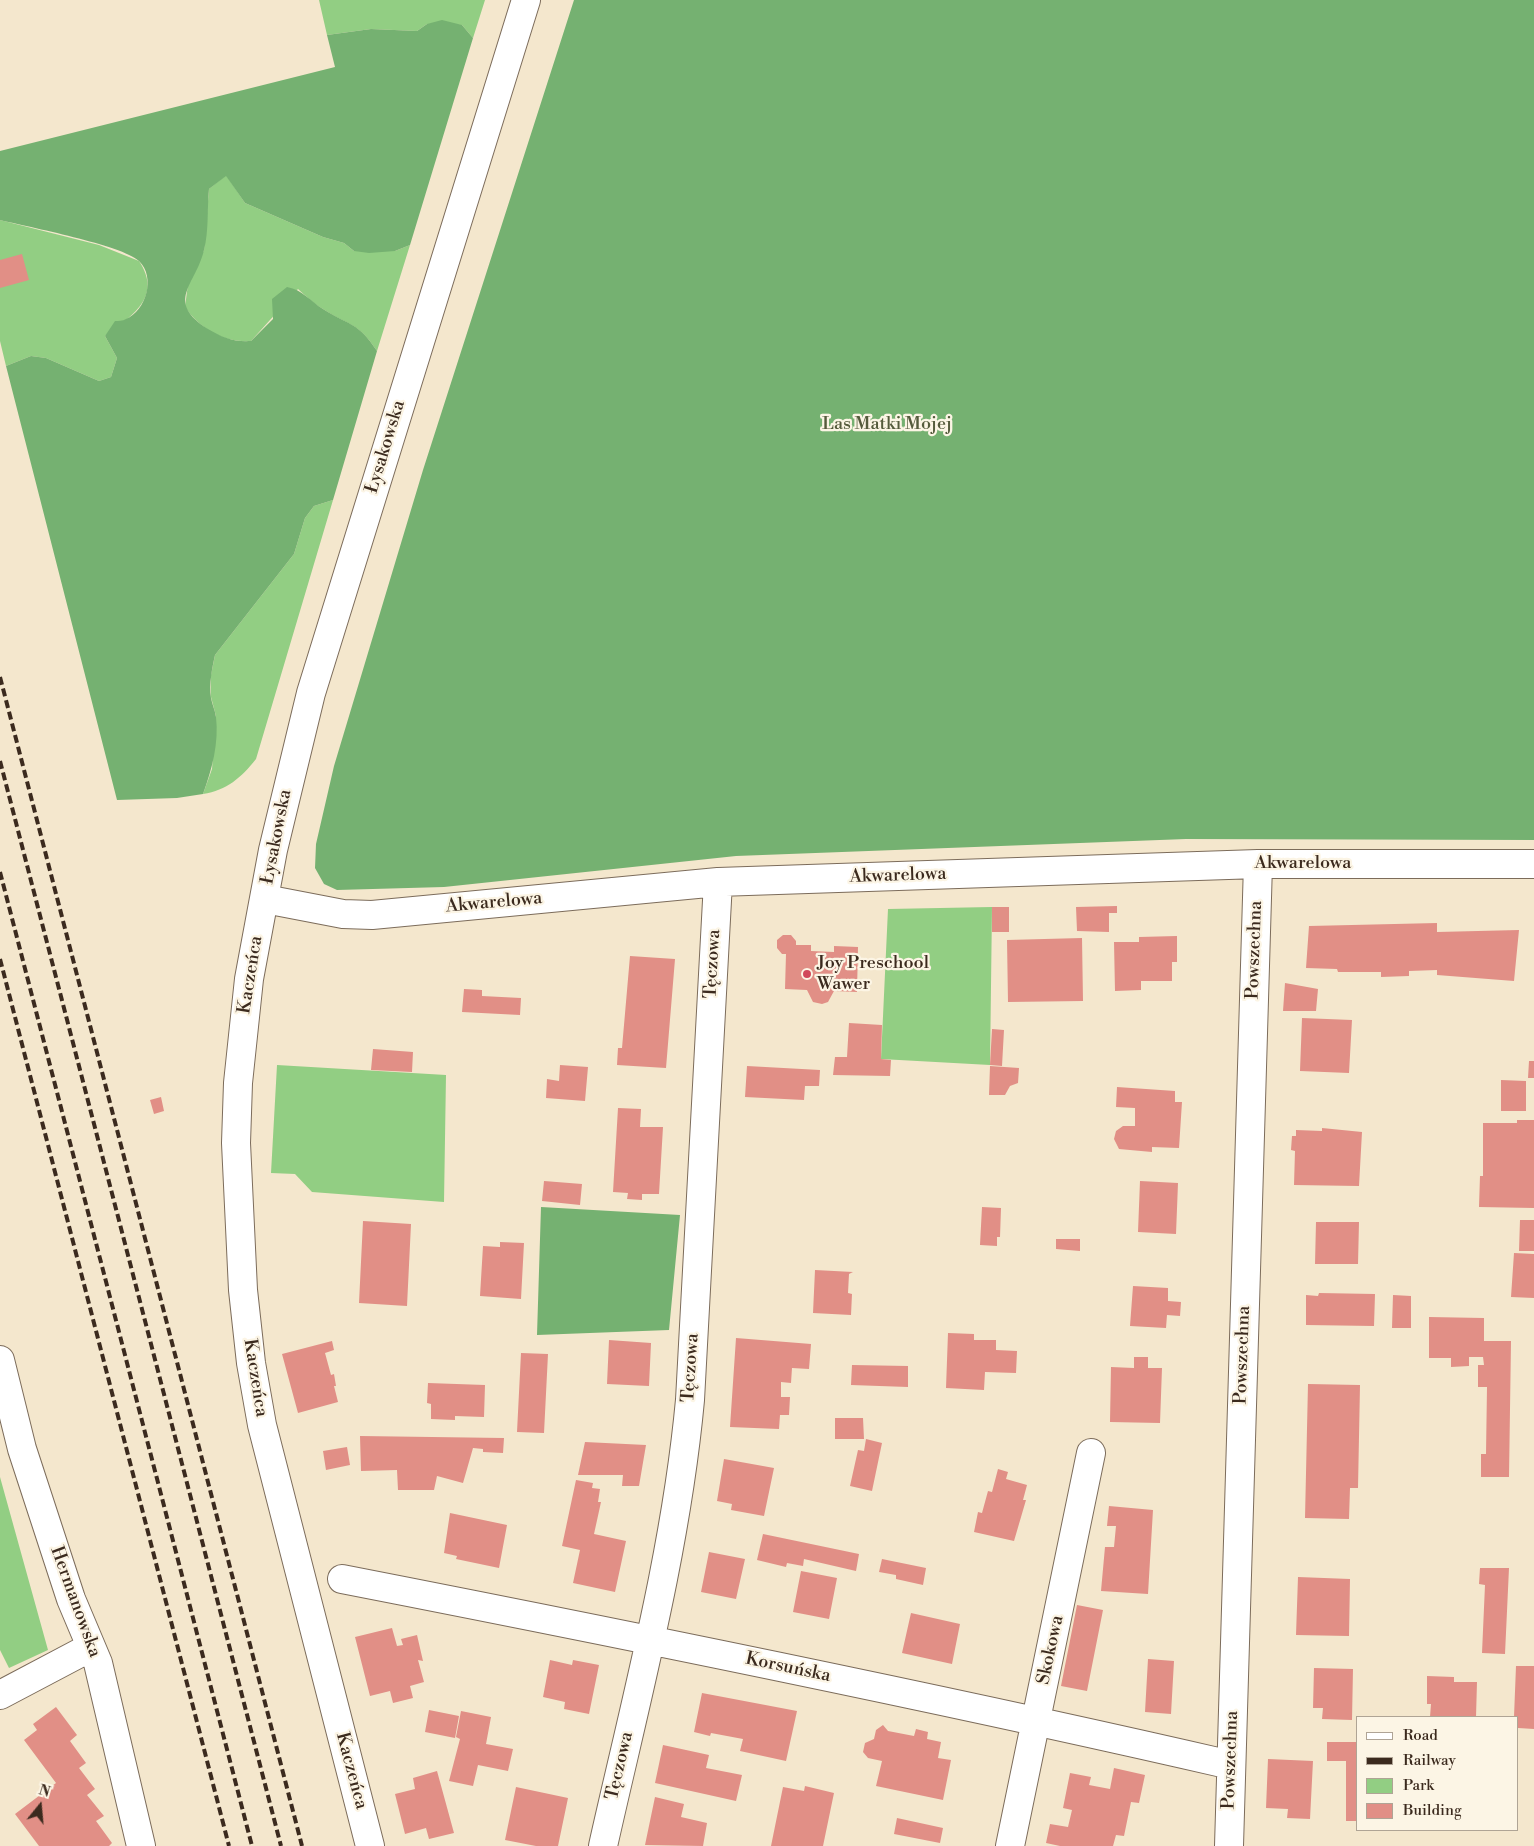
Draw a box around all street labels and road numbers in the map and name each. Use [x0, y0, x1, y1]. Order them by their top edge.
street label: Łysakowska [362, 398, 410, 496]
street label: Łysakowska [257, 788, 297, 886]
street label: Akwarelowa [1255, 853, 1351, 875]
street label: Akwarelowa [849, 864, 947, 888]
street label: Akwarelowa [445, 888, 543, 918]
street label: Powszechna [1242, 900, 1268, 1000]
street label: Tęczowa [700, 929, 726, 999]
street label: Kaczeńca [234, 934, 268, 1016]
street label: Powszechna [1230, 1305, 1256, 1405]
street label: Tęczowa [678, 1333, 704, 1403]
street label: Kaczeńca [238, 1337, 272, 1419]
street label: Hermanowska [45, 1543, 105, 1661]
street label: Skokowa [1033, 1613, 1069, 1687]
street label: Korsuńska [743, 1648, 833, 1688]
street label: Powszechna [1218, 1710, 1244, 1810]
street label: Kaczeńca [330, 1730, 372, 1812]
street label: Tęczowa [602, 1730, 638, 1802]

